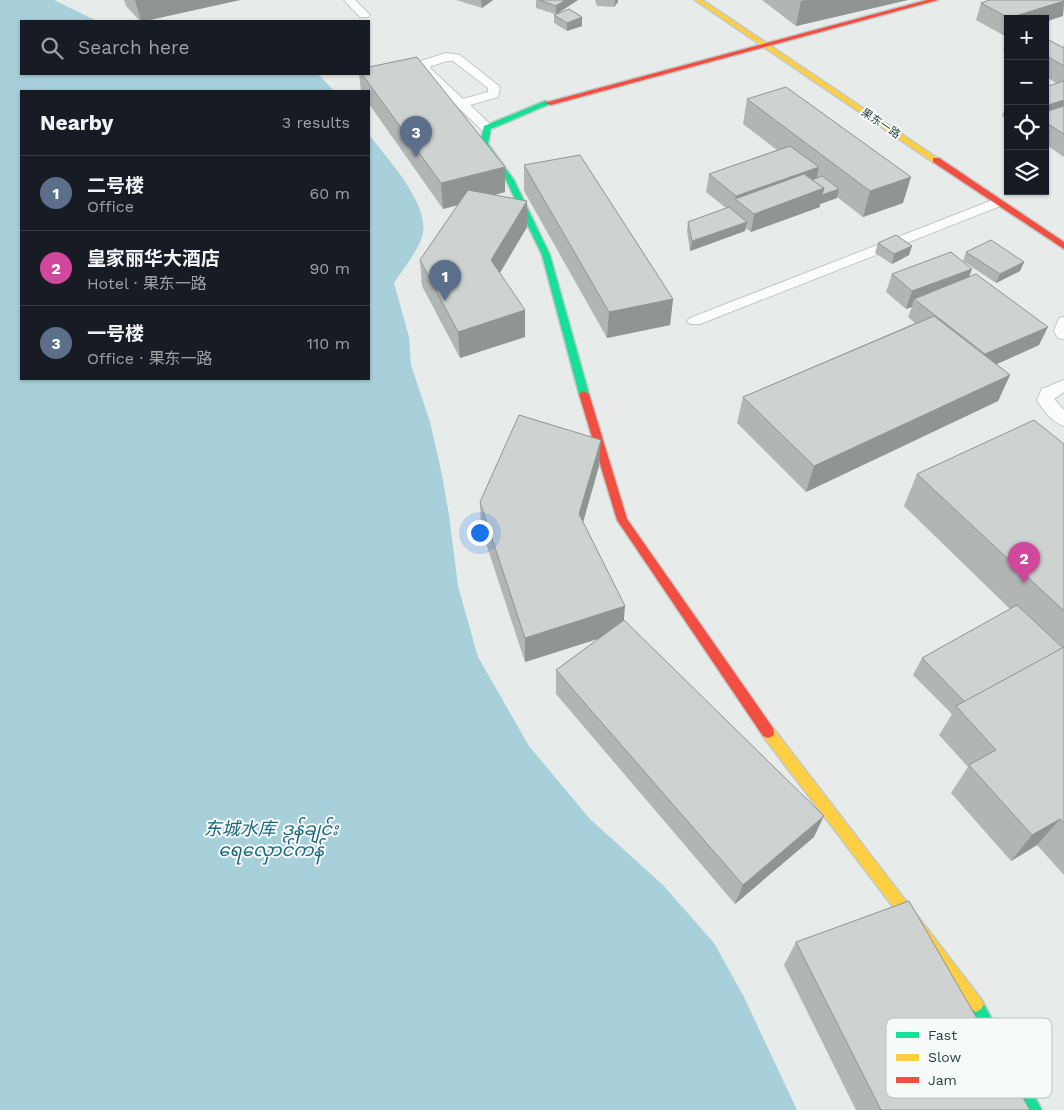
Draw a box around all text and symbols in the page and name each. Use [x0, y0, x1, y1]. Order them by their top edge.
map controls [1004, 15, 1049, 195]
button: + [1004, 15, 1049, 60]
search box [20, 20, 370, 75]
icon: search [38, 34, 66, 62]
text: Search here [78, 36, 189, 59]
button: − [1004, 60, 1049, 105]
button: locate [1004, 105, 1049, 150]
street label: 果东一路 [859, 106, 903, 141]
text: Nearby [40, 110, 113, 135]
text: 3 results [282, 113, 350, 132]
pin: 3 [400, 116, 432, 157]
button: layers [1004, 150, 1049, 195]
text: 二号楼 [87, 174, 144, 197]
text: 1 [53, 184, 59, 203]
text: 60 m [310, 184, 350, 203]
text: Office [87, 197, 134, 216]
text: 皇家丽华大酒店 [87, 247, 220, 270]
text: 2 [51, 259, 61, 278]
text: 90 m [309, 259, 350, 278]
pin: 1 [429, 260, 461, 301]
text: Hotel · 果东一路 [87, 274, 207, 293]
text: 一号楼 [87, 322, 144, 345]
text: 3 [51, 334, 61, 353]
text: 110 m [307, 334, 350, 353]
text: Office · 果东一路 [87, 349, 213, 368]
your location [467, 520, 493, 546]
pin: 2 [1008, 542, 1040, 583]
water label: 东城水库 ဒွန်ချင်း ရေလှောင်ကန် [204, 816, 340, 865]
legend [886, 1018, 1052, 1098]
text: Fast [928, 1027, 957, 1043]
text: Slow [928, 1049, 961, 1065]
text: Jam [928, 1072, 957, 1088]

